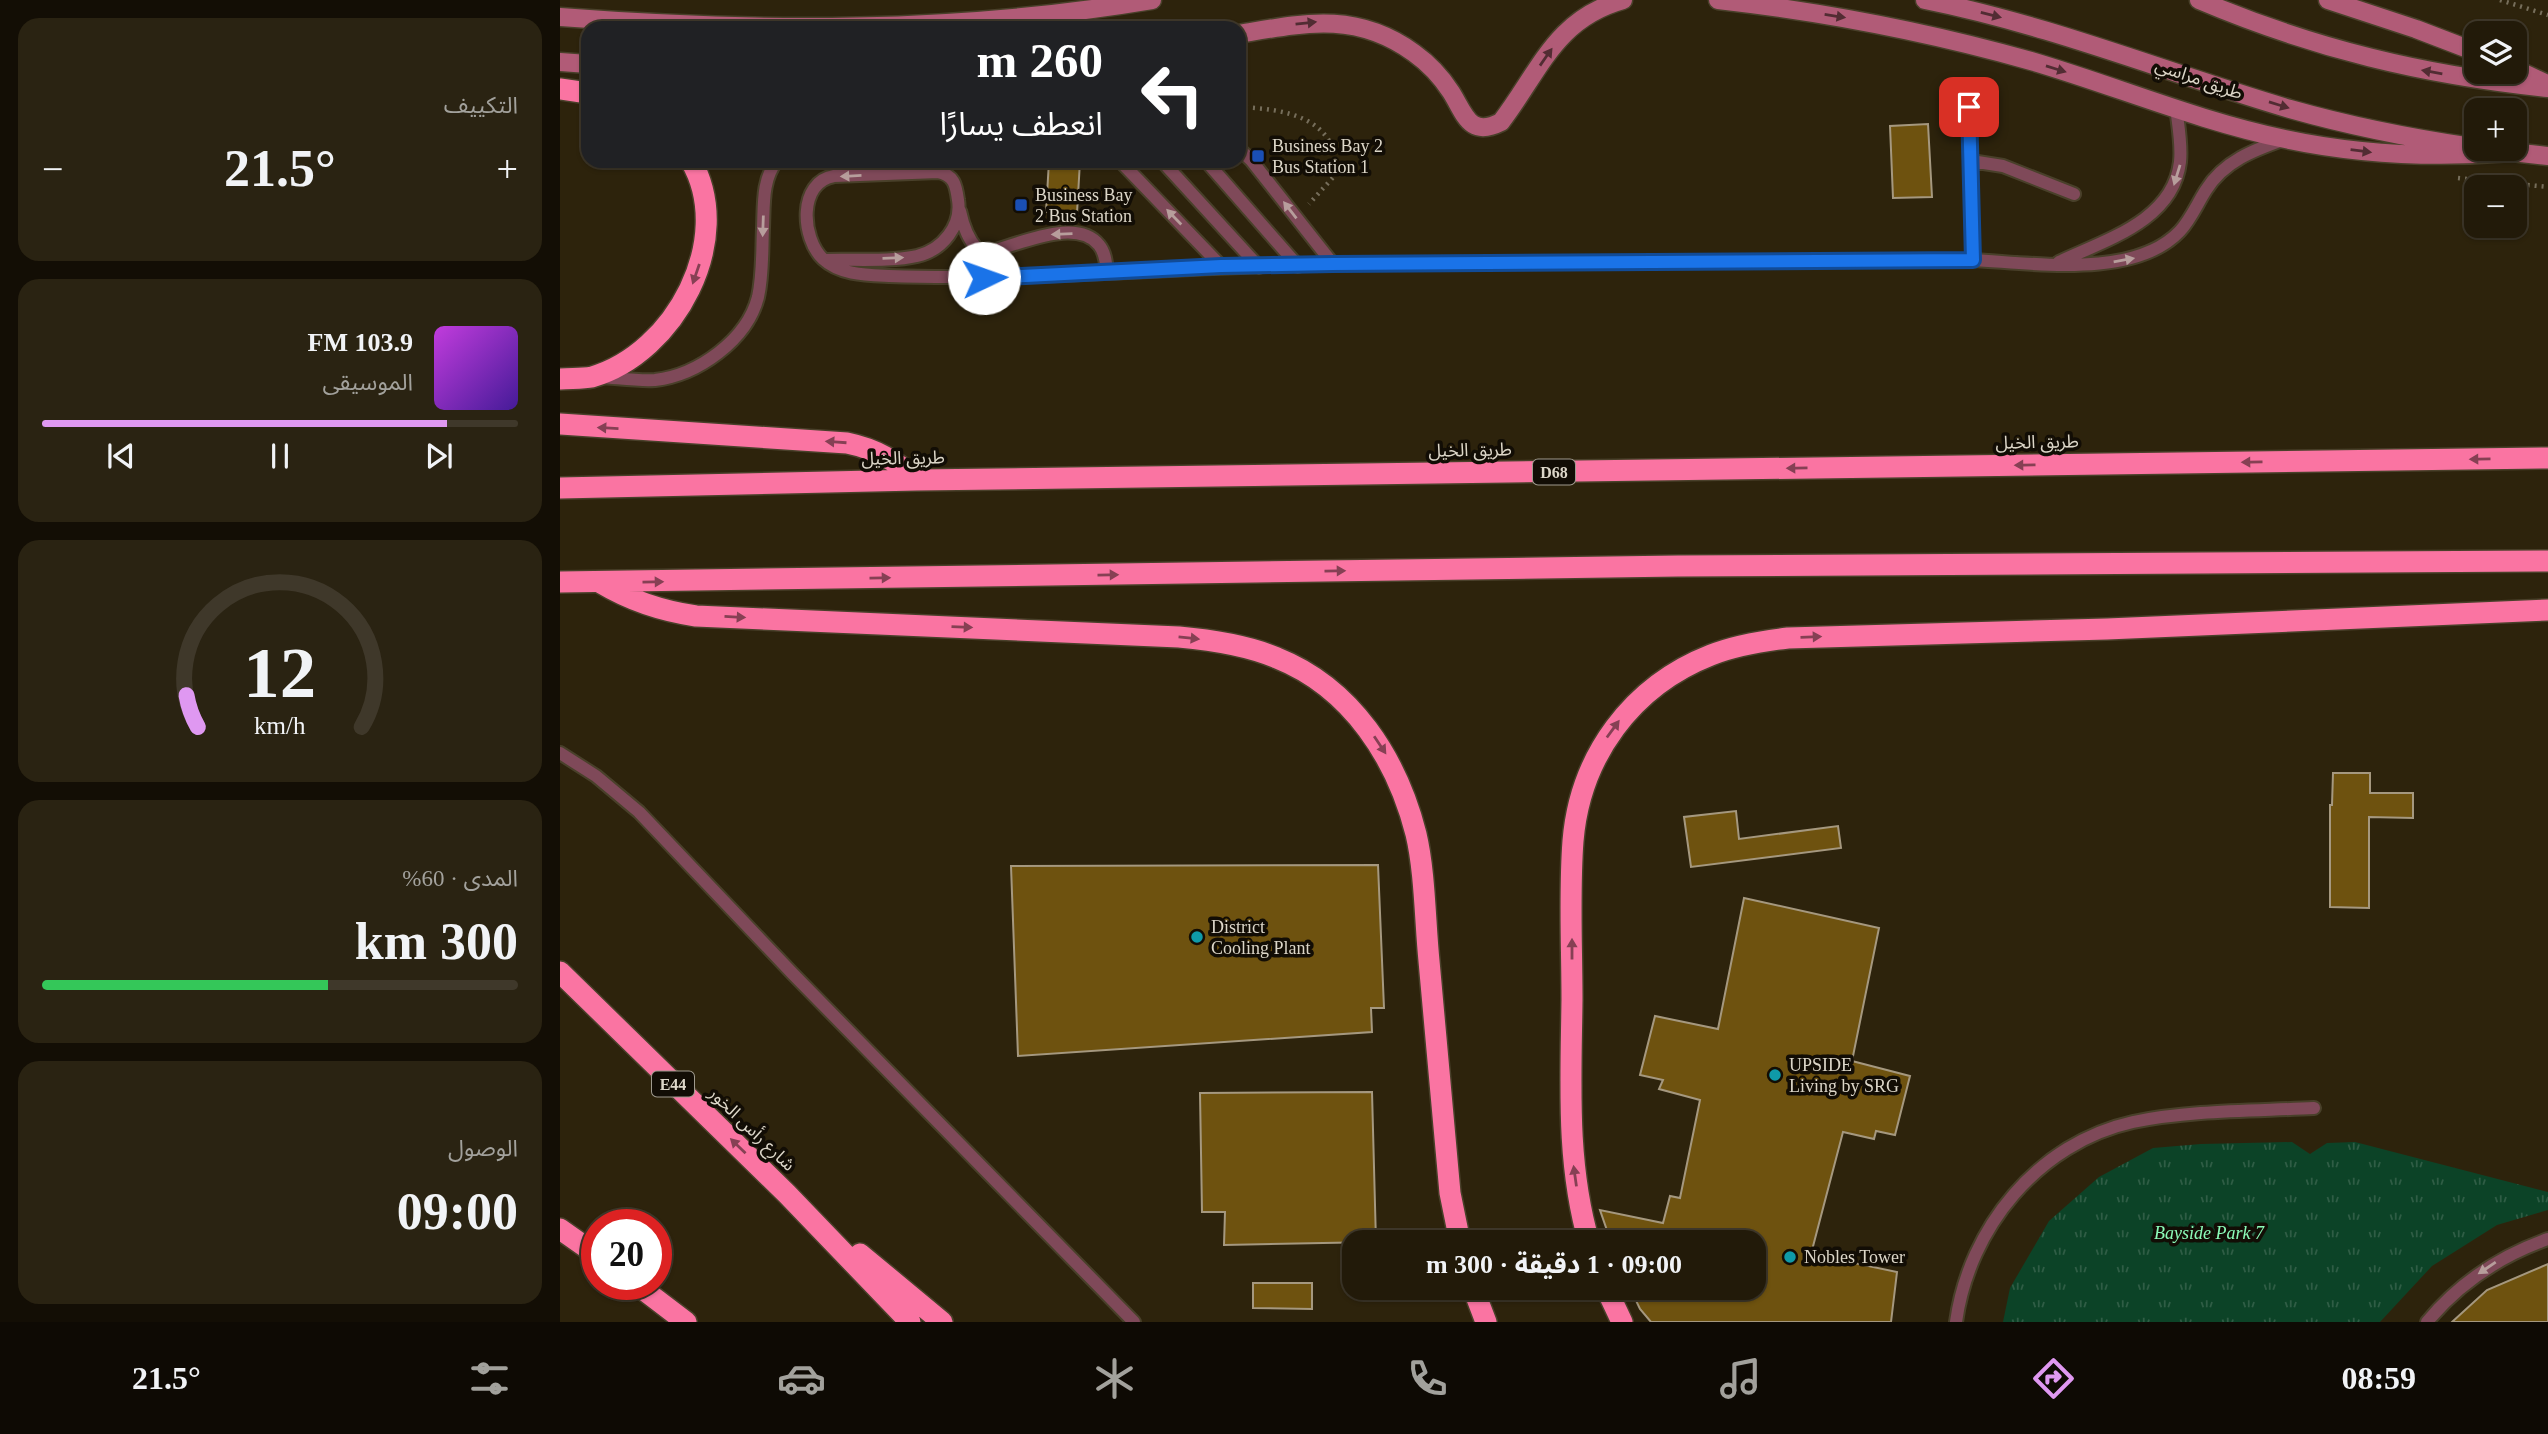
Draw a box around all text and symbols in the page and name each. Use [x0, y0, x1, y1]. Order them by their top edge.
one-way arrow [1980, 10, 2002, 21]
one-way arrow [1824, 11, 1846, 22]
one-way arrow [1296, 18, 1318, 29]
map controls [2464, 21, 2527, 238]
button: layers [2464, 21, 2527, 84]
text: 260 m [976, 33, 1103, 88]
one-way arrow [1539, 48, 1553, 66]
icon: left [1127, 49, 1218, 140]
street label: طريق مراسي [2152, 55, 2245, 106]
one-way arrow [2045, 64, 2066, 74]
one-way arrow [2421, 67, 2443, 78]
pin [1939, 77, 1999, 137]
icon: arrive [1950, 88, 1988, 126]
text: التكييف [444, 93, 518, 118]
button: + [2464, 98, 2527, 161]
one-way arrow [2268, 100, 2289, 111]
text: انعطف يسارًا [940, 106, 1103, 142]
place label: Business Bay 2 Bus Station 1 [1272, 136, 1383, 177]
text: 21.5° [224, 140, 336, 197]
one-way arrow [2351, 146, 2373, 157]
text: − [42, 148, 63, 190]
text: + [497, 148, 518, 190]
marker: Business Bay 2 Bus Station 1 [1250, 148, 1266, 164]
one-way arrow [2171, 164, 2181, 185]
one-way arrow [839, 170, 861, 181]
button: − [2464, 175, 2527, 238]
place label: Business Bay 2 Bus Station [1035, 185, 1133, 226]
marker: Business Bay 2 Bus Station [1013, 197, 1029, 213]
one-way arrow [1283, 202, 1298, 220]
one-way arrow [1166, 209, 1182, 226]
one-way arrow [757, 215, 768, 237]
one-way arrow [1051, 229, 1073, 240]
position arrow [947, 241, 1021, 315]
one-way arrow [882, 252, 904, 263]
one-way arrow [2113, 255, 2135, 266]
one-way arrow [690, 264, 701, 285]
text: 103.9 FM [308, 328, 413, 357]
text: الموسيقى [322, 370, 413, 395]
one-way arrow [597, 422, 619, 433]
street label: طريق الخيل [1995, 431, 2079, 454]
one-way arrow [824, 436, 846, 447]
icon: previous [102, 437, 140, 475]
icon: pause [261, 437, 299, 475]
icon: next [420, 437, 458, 475]
street label: طريق الخيل [1428, 439, 1512, 462]
street label: طريق الخيل [861, 447, 945, 470]
one-way arrow [2469, 453, 2491, 465]
one-way arrow [2241, 456, 2263, 468]
one-way arrow [2014, 459, 2036, 471]
road number: D68 [1533, 460, 1575, 485]
one-way arrow [1786, 462, 1808, 474]
one-way arrow [1324, 566, 1346, 577]
one-way arrow [1097, 569, 1119, 581]
one-way arrow [869, 572, 891, 584]
one-way arrow [642, 576, 664, 587]
one-way arrow [724, 612, 746, 623]
one-way arrow [951, 622, 973, 633]
one-way arrow [1801, 631, 1823, 642]
text: 12 [244, 632, 316, 713]
one-way arrow [1178, 632, 1200, 643]
text: km/h [254, 712, 306, 739]
one-way arrow [1606, 720, 1620, 738]
one-way arrow [1373, 736, 1387, 754]
text: المدى · 60% [402, 866, 518, 891]
text: 300 km [355, 913, 518, 970]
place label: District Cooling Plant [1211, 917, 1311, 958]
marker: District Cooling Plant [1189, 929, 1205, 945]
one-way arrow [1566, 937, 1578, 959]
place label: UPSIDE Living by SRG [1789, 1055, 1899, 1096]
marker: UPSIDE Living by SRG [1767, 1067, 1783, 1083]
road number: E44 [652, 1072, 694, 1096]
street label: شارع رأس الخور [701, 1081, 800, 1178]
text: الوصول [448, 1136, 518, 1161]
one-way arrow [729, 1138, 746, 1155]
one-way arrow [1569, 1165, 1580, 1187]
text: 09:00 [397, 1183, 518, 1240]
speed limit sign: 20 [581, 1209, 672, 1300]
park label: Bayside Park 7 [2154, 1223, 2265, 1243]
place label: Nobles Tower [1804, 1247, 1905, 1267]
marker: Nobles Tower [1782, 1249, 1798, 1265]
text: 09:00 · 1 دقيقة · 300 m [1426, 1250, 1682, 1279]
one-way arrow [2478, 1261, 2496, 1275]
icon: filters [465, 1354, 514, 1403]
icon: car [777, 1354, 826, 1403]
icon: climate [1090, 1354, 1139, 1403]
icon: phone [1403, 1354, 1452, 1403]
icon: music [1716, 1354, 1765, 1403]
icon: directions [2029, 1354, 2078, 1403]
text: 21.5° [132, 1360, 201, 1396]
text: 08:59 [2341, 1360, 2416, 1396]

